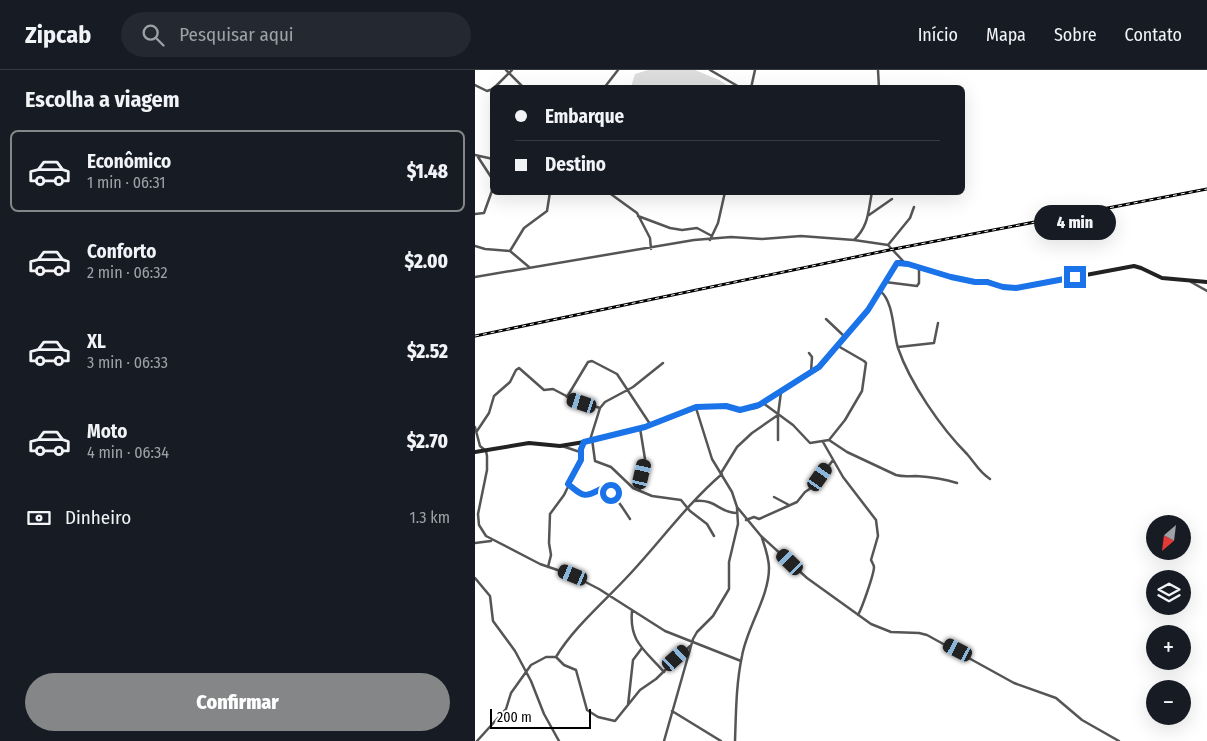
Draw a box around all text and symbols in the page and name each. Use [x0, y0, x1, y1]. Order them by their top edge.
search box [121, 12, 471, 57]
text: Zipcab [25, 21, 91, 49]
icon: search [139, 21, 167, 49]
text: Pesquisar aqui [179, 23, 294, 46]
text: Início [918, 24, 958, 46]
text: Mapa [986, 24, 1026, 46]
text: Sobre [1054, 24, 1097, 46]
text: Contato [1125, 24, 1182, 46]
text: Escolha a viagem [25, 86, 180, 113]
text: Embarque [545, 105, 624, 128]
icon: car [27, 149, 72, 194]
text: Econômico [87, 150, 171, 173]
text: Destino [545, 153, 606, 176]
text: $1.48 [407, 160, 448, 183]
text: 1 min · 06:31 [87, 173, 166, 192]
callout: 4 min [1034, 204, 1116, 240]
text: 4 min [1057, 213, 1093, 232]
icon: car [27, 239, 72, 284]
text: Conforto [87, 240, 156, 263]
text: $2.00 [405, 250, 448, 273]
text: 2 min · 06:32 [87, 263, 167, 282]
route end [1064, 266, 1086, 288]
icon: car [27, 329, 72, 374]
text: XL [87, 330, 106, 353]
text: $2.52 [407, 340, 448, 363]
text: 3 min · 06:33 [87, 353, 168, 372]
car [565, 391, 598, 415]
icon: car [27, 419, 72, 464]
text: Moto [87, 420, 127, 443]
text: $2.70 [407, 430, 448, 453]
text: 4 min · 06:34 [87, 443, 169, 462]
car [631, 458, 652, 490]
car [805, 460, 834, 494]
route start [600, 482, 622, 504]
icon: cash [25, 504, 53, 532]
text: Dinheiro [65, 506, 131, 529]
text: 1.3 km [409, 508, 450, 527]
north arrow [1146, 515, 1191, 560]
map controls [1146, 515, 1191, 725]
car [774, 546, 806, 578]
car [556, 562, 589, 588]
button: layers [1146, 570, 1191, 615]
button: + [1146, 625, 1191, 670]
car [941, 637, 974, 663]
car [659, 642, 692, 674]
button: Confirmar [25, 673, 450, 731]
button: − [1146, 680, 1191, 725]
scale bar [490, 706, 591, 729]
text: 200 m [497, 709, 532, 726]

